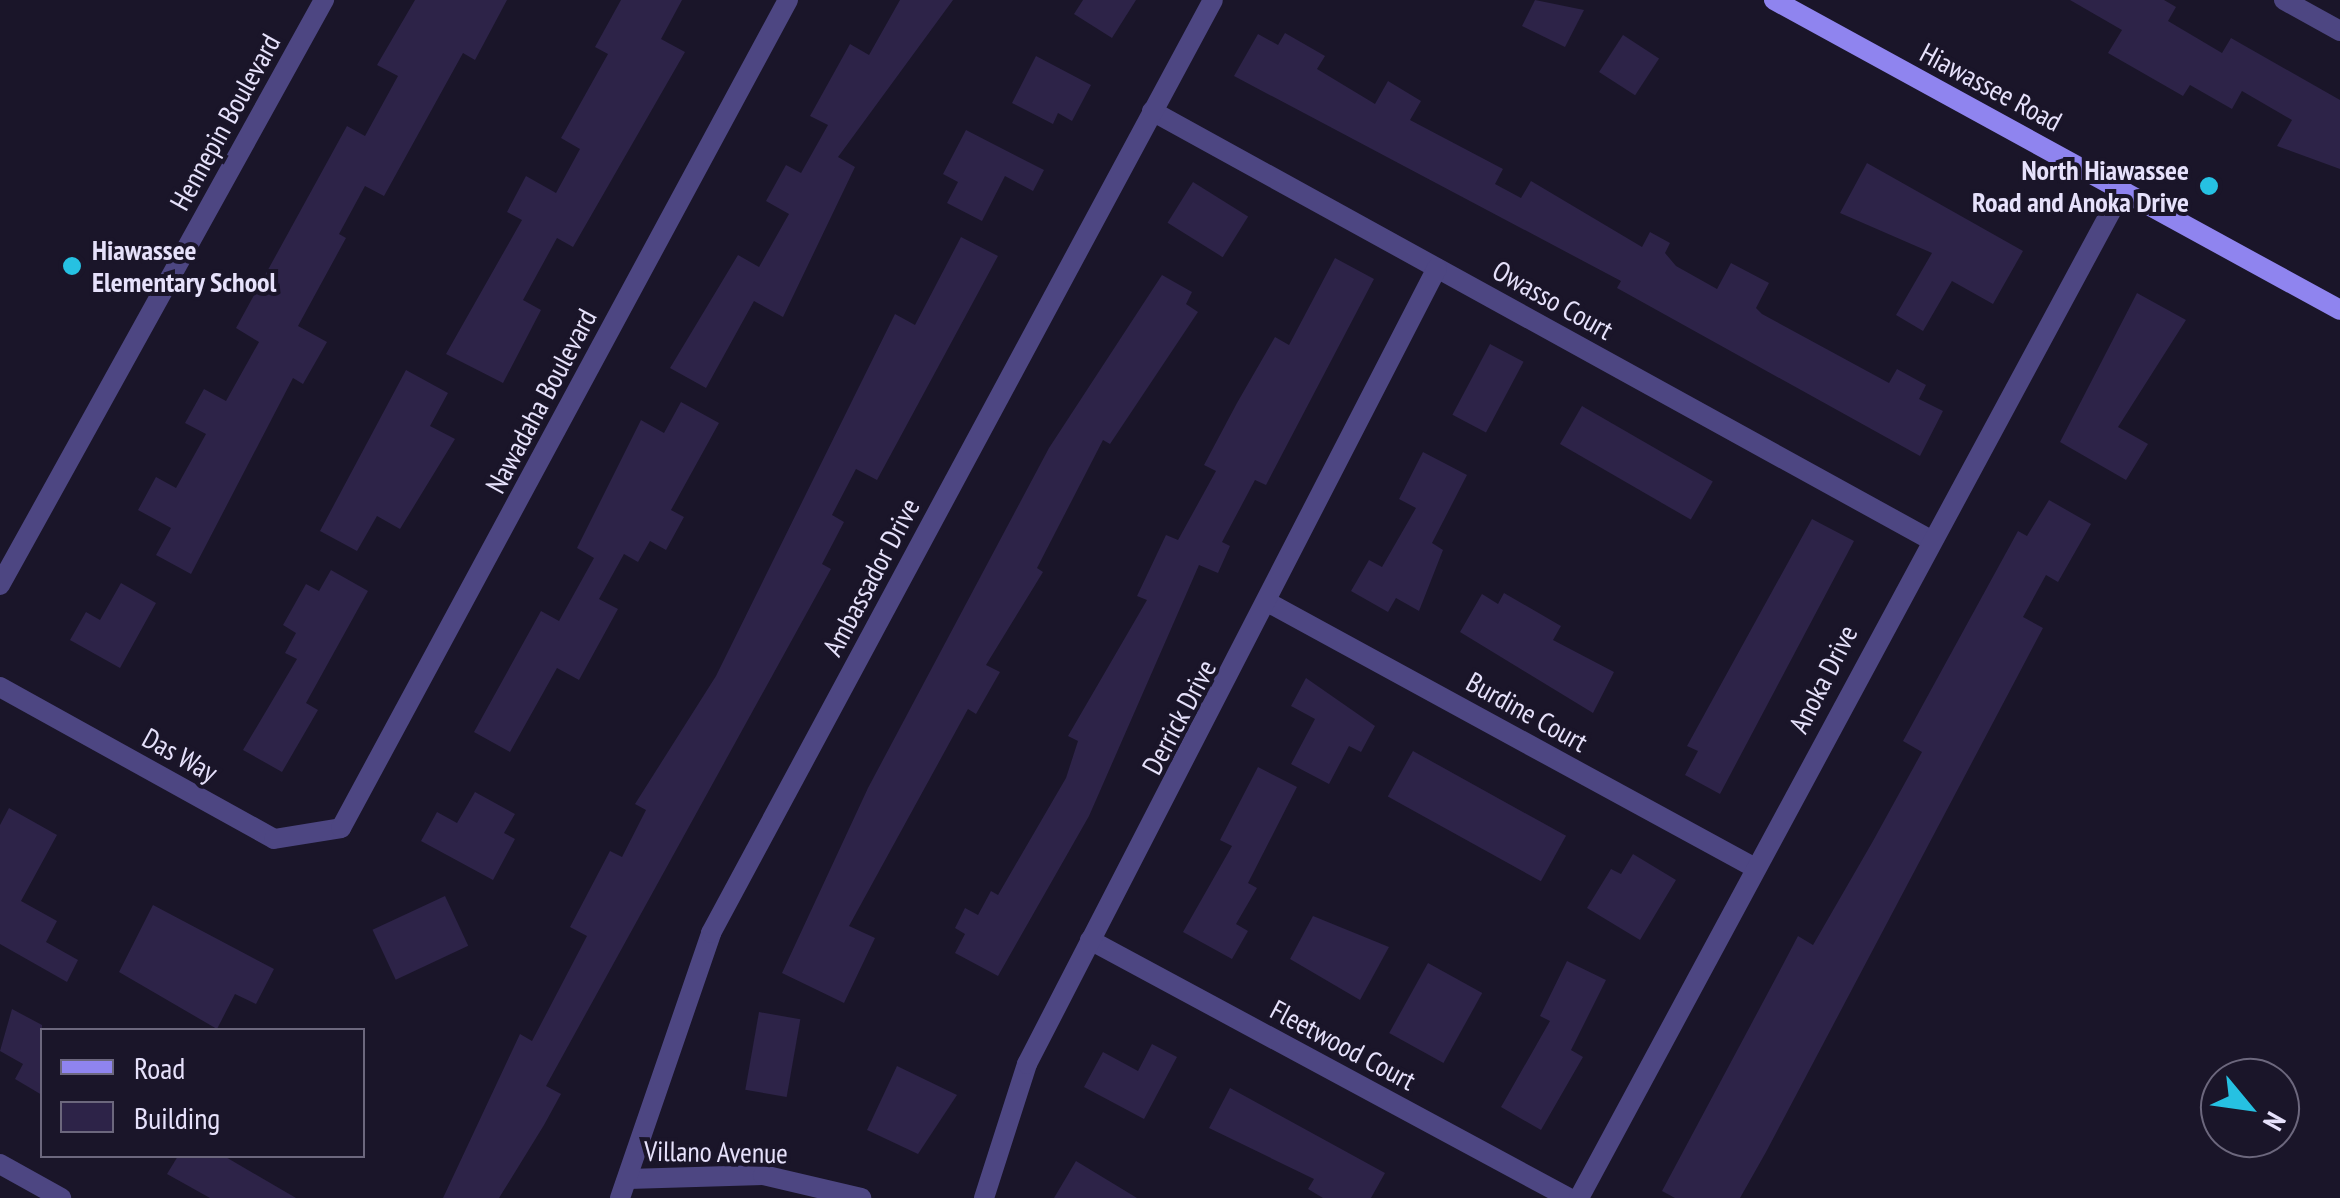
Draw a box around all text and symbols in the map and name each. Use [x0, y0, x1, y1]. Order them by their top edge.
street label: Hennepin Boulevard [163, 28, 287, 216]
street label: Hiawassee Road [1914, 36, 2068, 138]
place label: North Hiawassee Road and Anoka Drive [1971, 153, 2189, 219]
marker: North Hiawassee Road and Anoka Drive [2198, 175, 2220, 197]
place label: Hiawassee Elementary School [92, 233, 277, 299]
street label: Owasso Court [1487, 253, 1619, 347]
marker: Hiawassee Elementary School [61, 255, 83, 277]
street label: Nawadaha Boulevard [478, 303, 604, 499]
street label: Ambassador Drive [815, 492, 927, 662]
street label: Anoka Drive [1782, 619, 1864, 739]
street label: Derrick Drive [1135, 654, 1223, 780]
street label: Burdine Court [1461, 665, 1593, 759]
street label: Das Way [136, 721, 224, 789]
street label: Fleetwood Court [1265, 993, 1421, 1097]
legend [40, 1028, 365, 1158]
text: Road [134, 1048, 185, 1087]
north arrow [2200, 1058, 2300, 1158]
text: Building [134, 1098, 220, 1137]
text: N [2255, 1106, 2295, 1137]
street label: Villano Avenue [644, 1134, 788, 1170]

